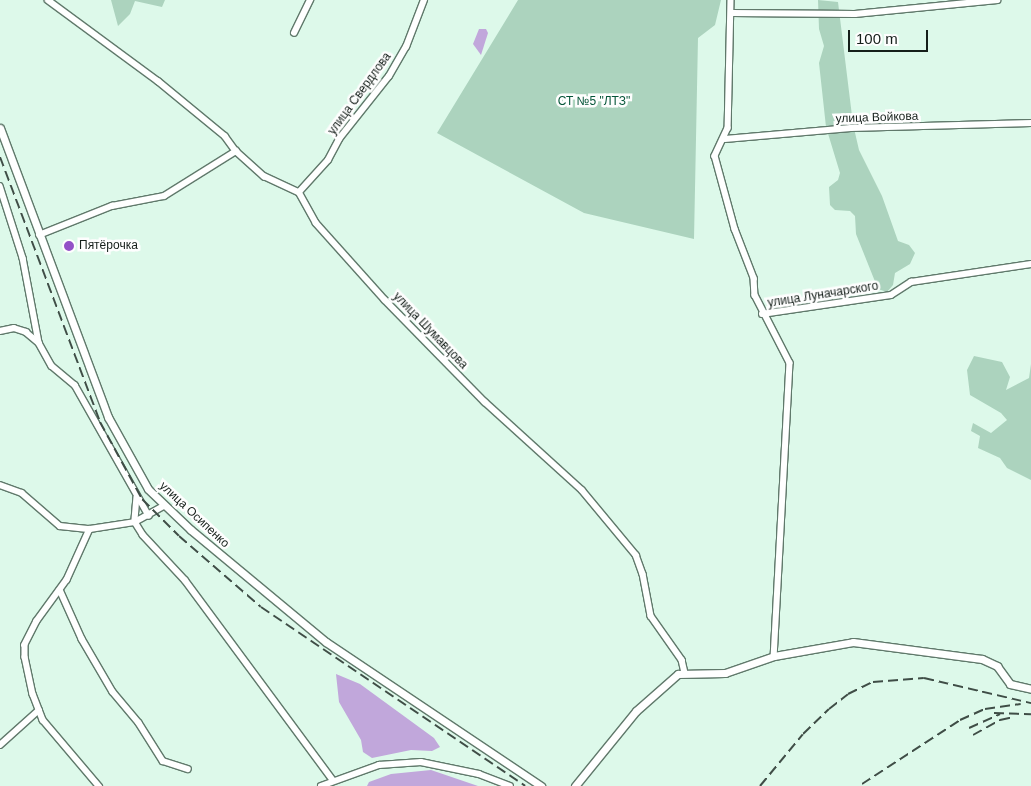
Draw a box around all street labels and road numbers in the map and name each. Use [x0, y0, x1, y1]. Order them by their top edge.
street label: улица Свердлова [325, 50, 395, 138]
street label: улица Войкова [835, 109, 919, 127]
street label: улица Луначарского [767, 279, 879, 311]
street label: улица Шумавцова [390, 290, 470, 372]
street label: улица Осипенко [156, 479, 232, 551]

